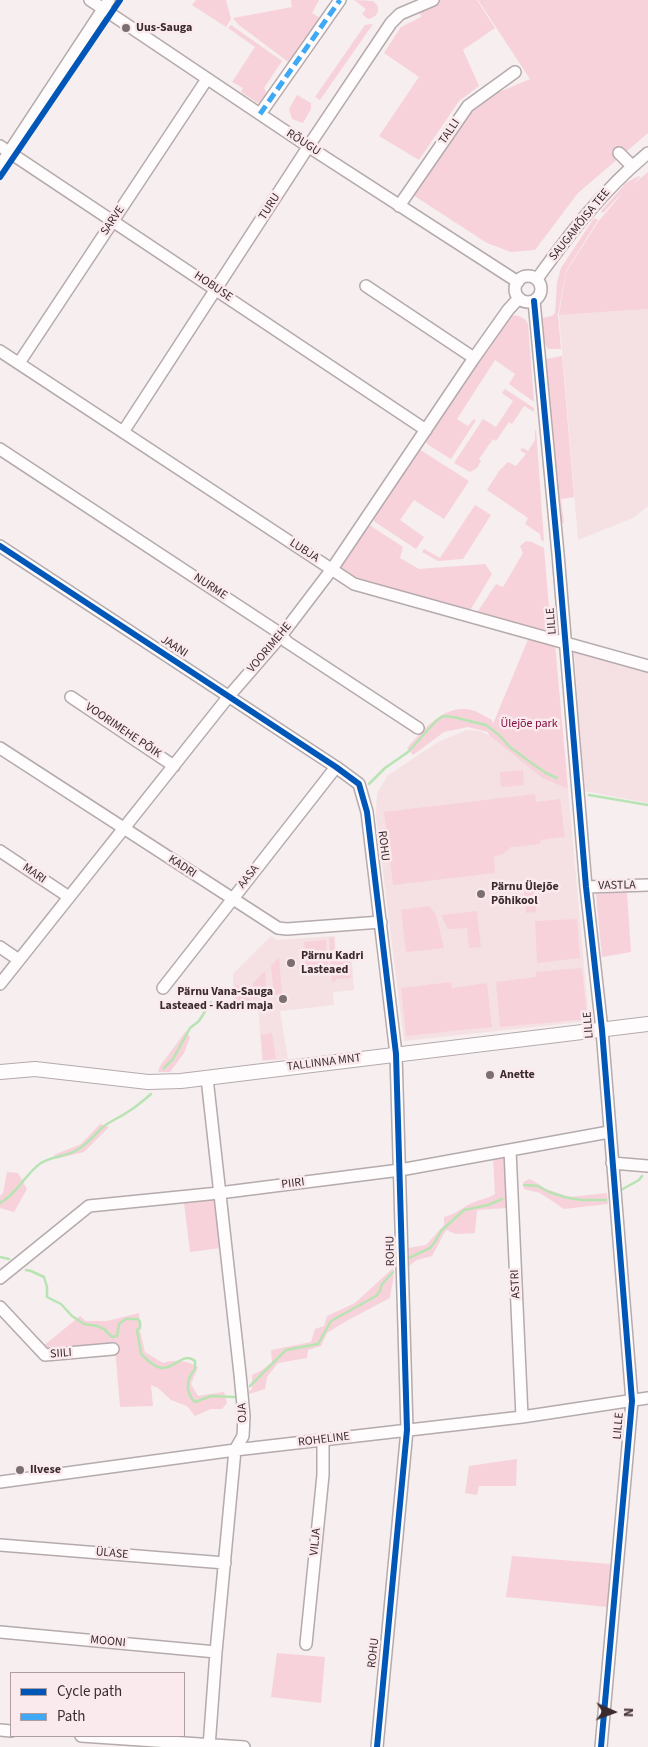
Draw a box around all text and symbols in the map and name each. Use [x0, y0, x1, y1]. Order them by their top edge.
place label: Uus-Sauga [136, 21, 192, 35]
marker: Uus-Sauga [120, 22, 132, 34]
street label: TALLI [436, 117, 464, 147]
street label: RÕUGU [283, 127, 323, 159]
street label: SAUGAMÕISA TEE [547, 186, 613, 264]
street label: TURU [256, 191, 284, 223]
street label: SARVE [98, 204, 128, 238]
street label: HOBUSE [191, 269, 235, 305]
street label: LUBJA [287, 536, 321, 566]
street label: NURME [190, 571, 230, 603]
street label: LILLE [544, 607, 560, 635]
street label: VOORIMEHE [245, 620, 295, 676]
street label: JAANI [158, 633, 190, 661]
street label: VOORIMEHE PÕIK [82, 700, 164, 762]
park label: Ülejõe park [500, 717, 558, 731]
street label: ROHU [374, 830, 392, 862]
street label: KADRI [165, 853, 199, 881]
street label: MARI [20, 861, 48, 887]
street label: AASA [235, 862, 263, 892]
street label: VASTLA [598, 878, 636, 894]
place label: Pärnu Ülejõe Põhikool [491, 880, 559, 908]
marker: Pärnu Ülejõe Põhikool [475, 888, 487, 900]
place label: Pärnu Kadri Lasteaed [301, 949, 364, 977]
marker: Pärnu Kadri Lasteaed [285, 957, 297, 969]
place label: Pärnu Vana-Sauga Lasteaed - Kadri maja [159, 985, 273, 1013]
marker: Pärnu Vana-Sauga Lasteaed - Kadri maja [277, 993, 289, 1005]
street label: LILLE [581, 1011, 597, 1039]
street label: TALLINNA MNT [286, 1051, 362, 1075]
place label: Anette [500, 1068, 535, 1082]
marker: Anette [484, 1069, 496, 1081]
street label: PIIRI [281, 1175, 305, 1193]
street label: ROHU [384, 1236, 398, 1266]
street label: ASTRI [508, 1269, 524, 1299]
street label: SIILI [50, 1346, 72, 1362]
street label: OJA [235, 1403, 251, 1423]
street label: LILLE [611, 1412, 627, 1440]
street label: ROHELINE [297, 1430, 351, 1450]
place label: Ilvese [30, 1463, 61, 1477]
marker: Ilvese [14, 1464, 26, 1476]
street label: VILJA [307, 1528, 325, 1556]
street label: ÜLASE [95, 1545, 129, 1563]
street label: MOONI [90, 1633, 126, 1651]
street label: ROHU [365, 1637, 383, 1669]
legend [10, 1672, 185, 1737]
text: Cycle path [57, 1681, 122, 1702]
north arrow [588, 1687, 638, 1737]
text: Path [57, 1706, 85, 1727]
text: N [618, 1708, 638, 1718]

